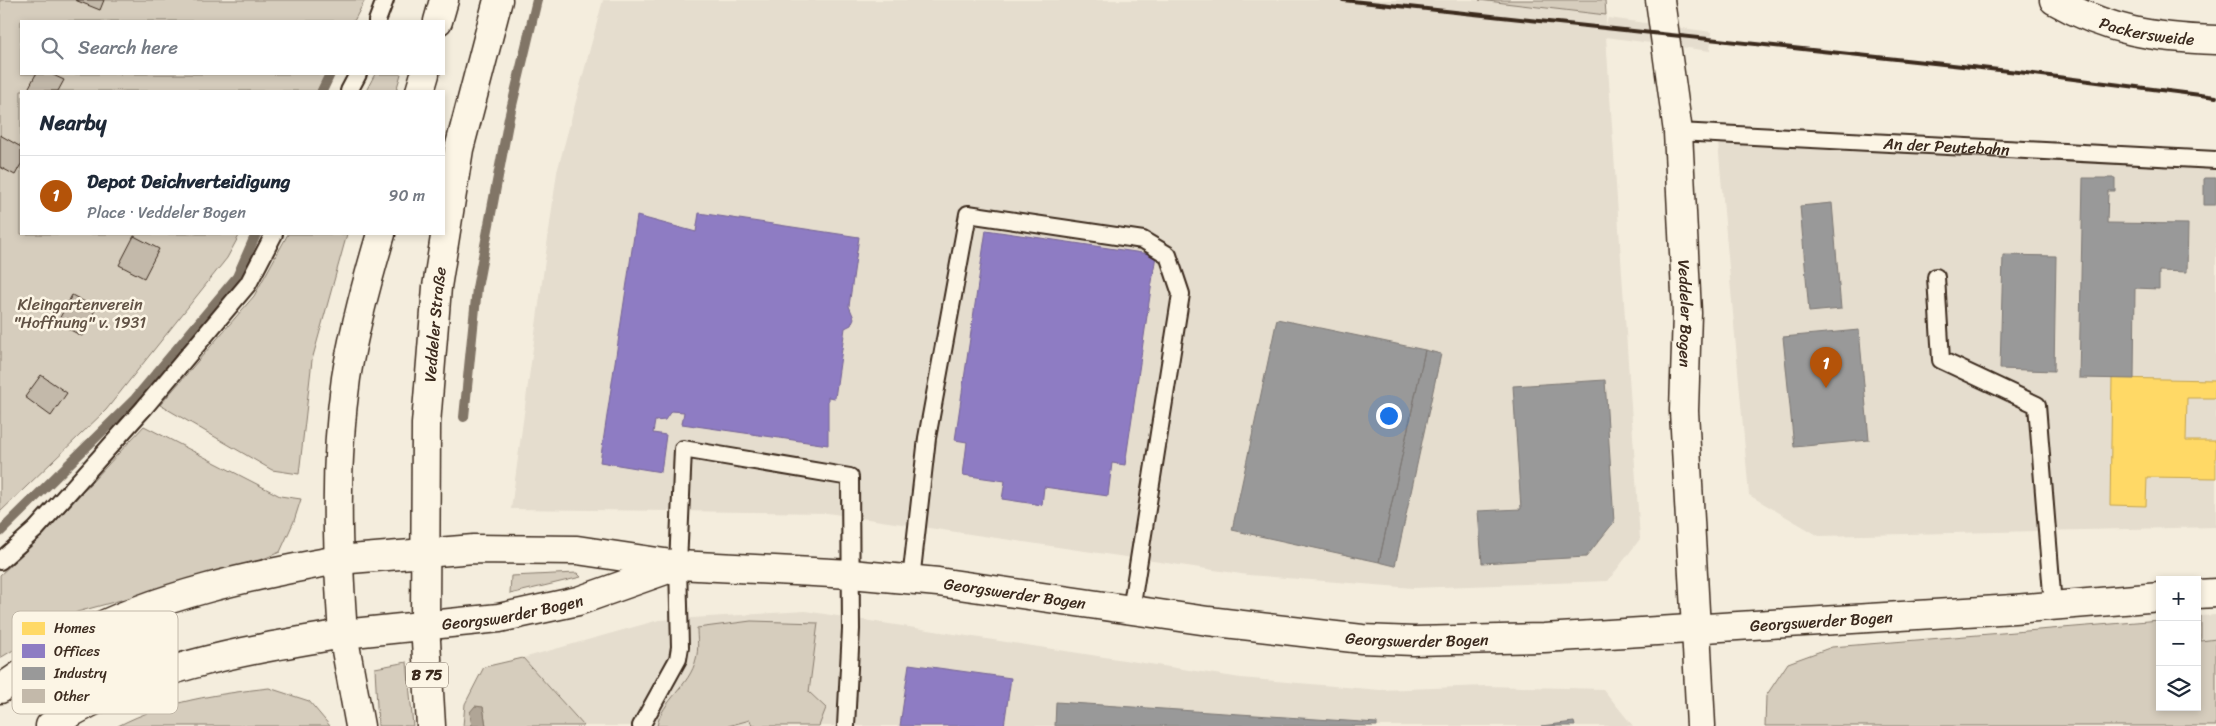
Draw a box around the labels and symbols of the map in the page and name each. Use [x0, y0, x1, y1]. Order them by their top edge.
street label: Packersweide [2095, 8, 2195, 54]
street label: An der Peutebahn [1882, 129, 2011, 164]
street label: Veddeler Bogen [1669, 259, 1701, 368]
street label: Veddeler Straße [415, 265, 455, 383]
park label: Kleingartenverein "Hoffnung" v. 1931 [14, 290, 146, 337]
pin: 1 [1810, 347, 1842, 388]
your location [1376, 403, 1402, 429]
street label: Georgswerder Bogen [942, 569, 1088, 618]
street label: Georgswerder Bogen [441, 586, 588, 639]
street label: Georgswerder Bogen [1749, 602, 1894, 640]
legend [12, 611, 178, 714]
text: Homes [54, 616, 96, 641]
street label: Georgswerder Bogen [1344, 623, 1489, 656]
text: Offices [54, 639, 101, 664]
text: Industry [53, 661, 108, 686]
road number: B 75 [406, 662, 448, 688]
text: Other [54, 684, 91, 709]

